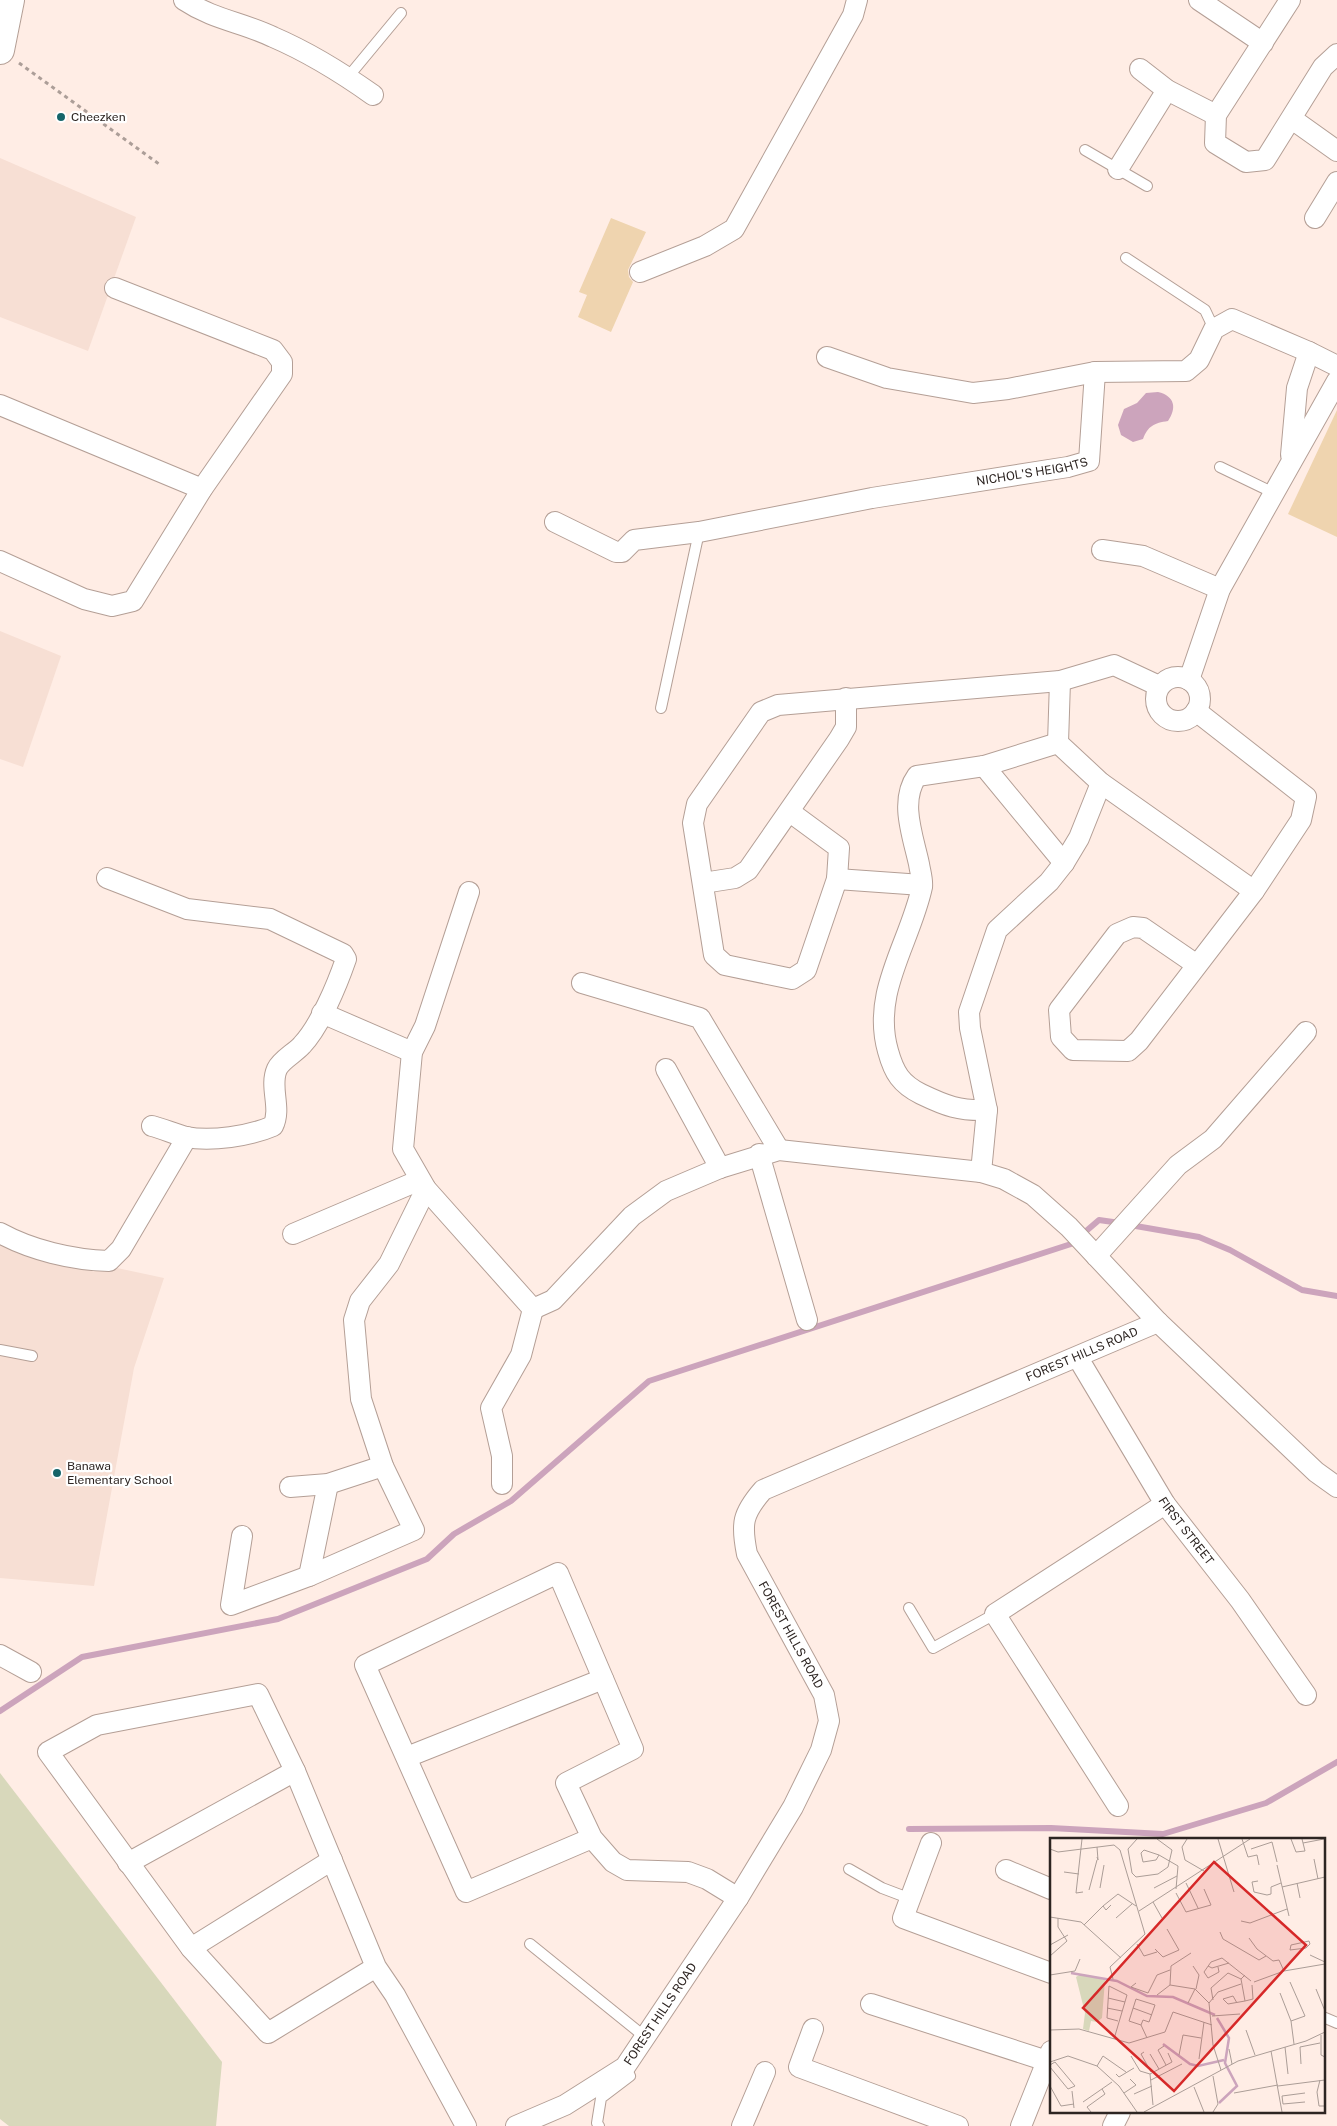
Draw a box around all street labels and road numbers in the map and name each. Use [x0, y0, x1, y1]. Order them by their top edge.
street label: NICHOL'S HEIGHTS [975, 455, 1089, 488]
street label: FOREST HILLS ROAD [1024, 1324, 1140, 1384]
street label: FIRST STREET [1155, 1495, 1217, 1567]
street label: FOREST HILLS ROAD [756, 1579, 826, 1691]
street label: FOREST HILLS ROAD [621, 1960, 700, 2068]

